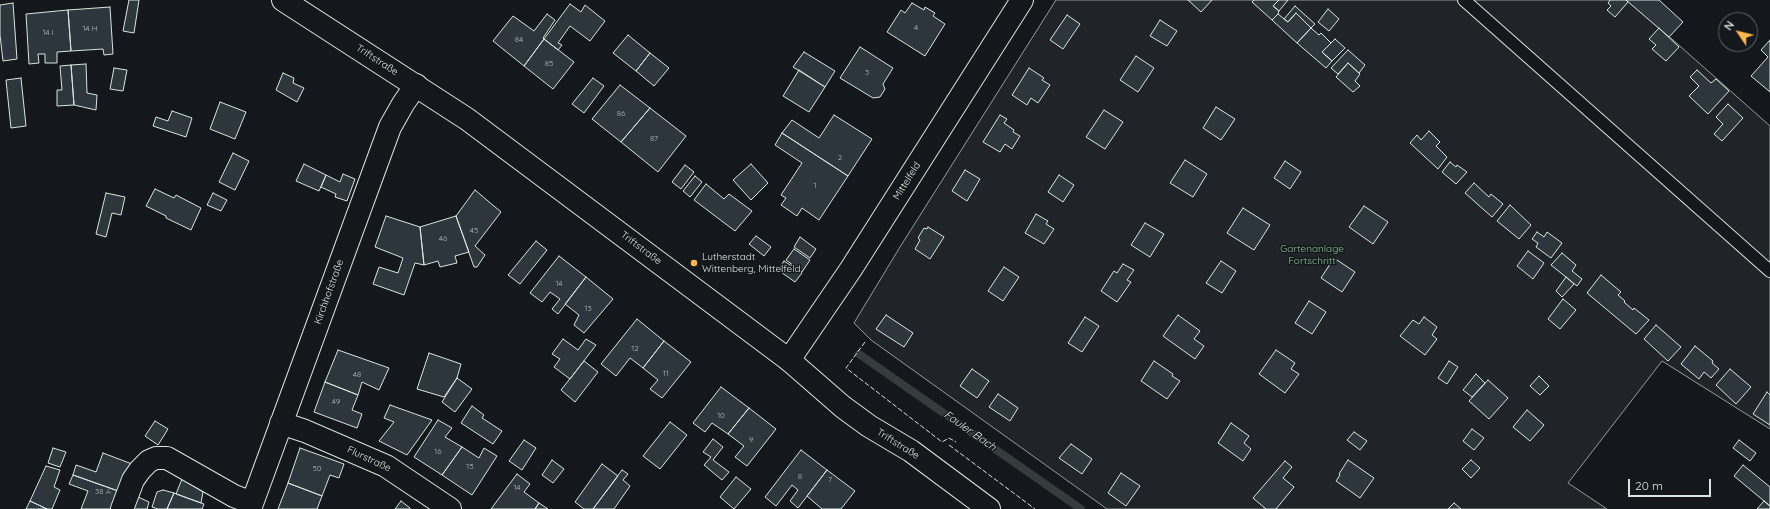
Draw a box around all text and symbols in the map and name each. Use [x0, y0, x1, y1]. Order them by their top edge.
north arrow [1718, 12, 1758, 52]
text: N [1721, 18, 1737, 33]
house number: 4 [914, 23, 918, 33]
house number: 14 H [83, 24, 97, 34]
house number: 14 I [42, 28, 54, 38]
house number: 84 [515, 35, 523, 45]
street label: Triftstraße [354, 42, 400, 78]
house number: 85 [545, 59, 553, 69]
house number: 3 [865, 68, 869, 78]
house number: 86 [617, 109, 625, 119]
house number: 87 [650, 134, 658, 144]
house number: 2 [838, 153, 842, 163]
street label: Mittelfeld [891, 160, 923, 202]
house number: 1 [814, 181, 816, 191]
house number: 45 [470, 226, 478, 236]
street label: Triftstraße [618, 229, 664, 267]
house number: 46 [439, 234, 447, 244]
park label: Gartenanlage Fortschritt [1280, 243, 1344, 266]
place label: Lutherstadt Wittenberg, Mittelfeld [702, 251, 800, 274]
street label: Kirchhofstraße [312, 258, 346, 326]
marker: Lutherstadt Wittenberg, Mittelfeld [689, 258, 699, 268]
house number: 14 [555, 279, 563, 289]
house number: 13 [584, 304, 592, 314]
house number: 12 [631, 344, 639, 354]
house number: 11 [663, 369, 669, 379]
house number: 48 [353, 370, 361, 380]
house number: 49 [332, 397, 340, 407]
water label: Fauler Bach [941, 408, 999, 454]
house number: 10 [717, 411, 725, 421]
street label: Triftstraße [874, 426, 922, 462]
house number: 9 [749, 435, 753, 445]
street label: Flurstraße [345, 444, 393, 474]
house number: 16 [434, 447, 442, 457]
house number: 15 [466, 462, 474, 472]
house number: 50 [312, 464, 322, 474]
scale bar [1630, 471, 1713, 497]
house number: 8 [798, 472, 802, 482]
house number: 7 [828, 475, 832, 485]
text: 20 m [1635, 478, 1663, 493]
house number: 14 [513, 483, 521, 493]
house number: 38 A [95, 487, 111, 497]

